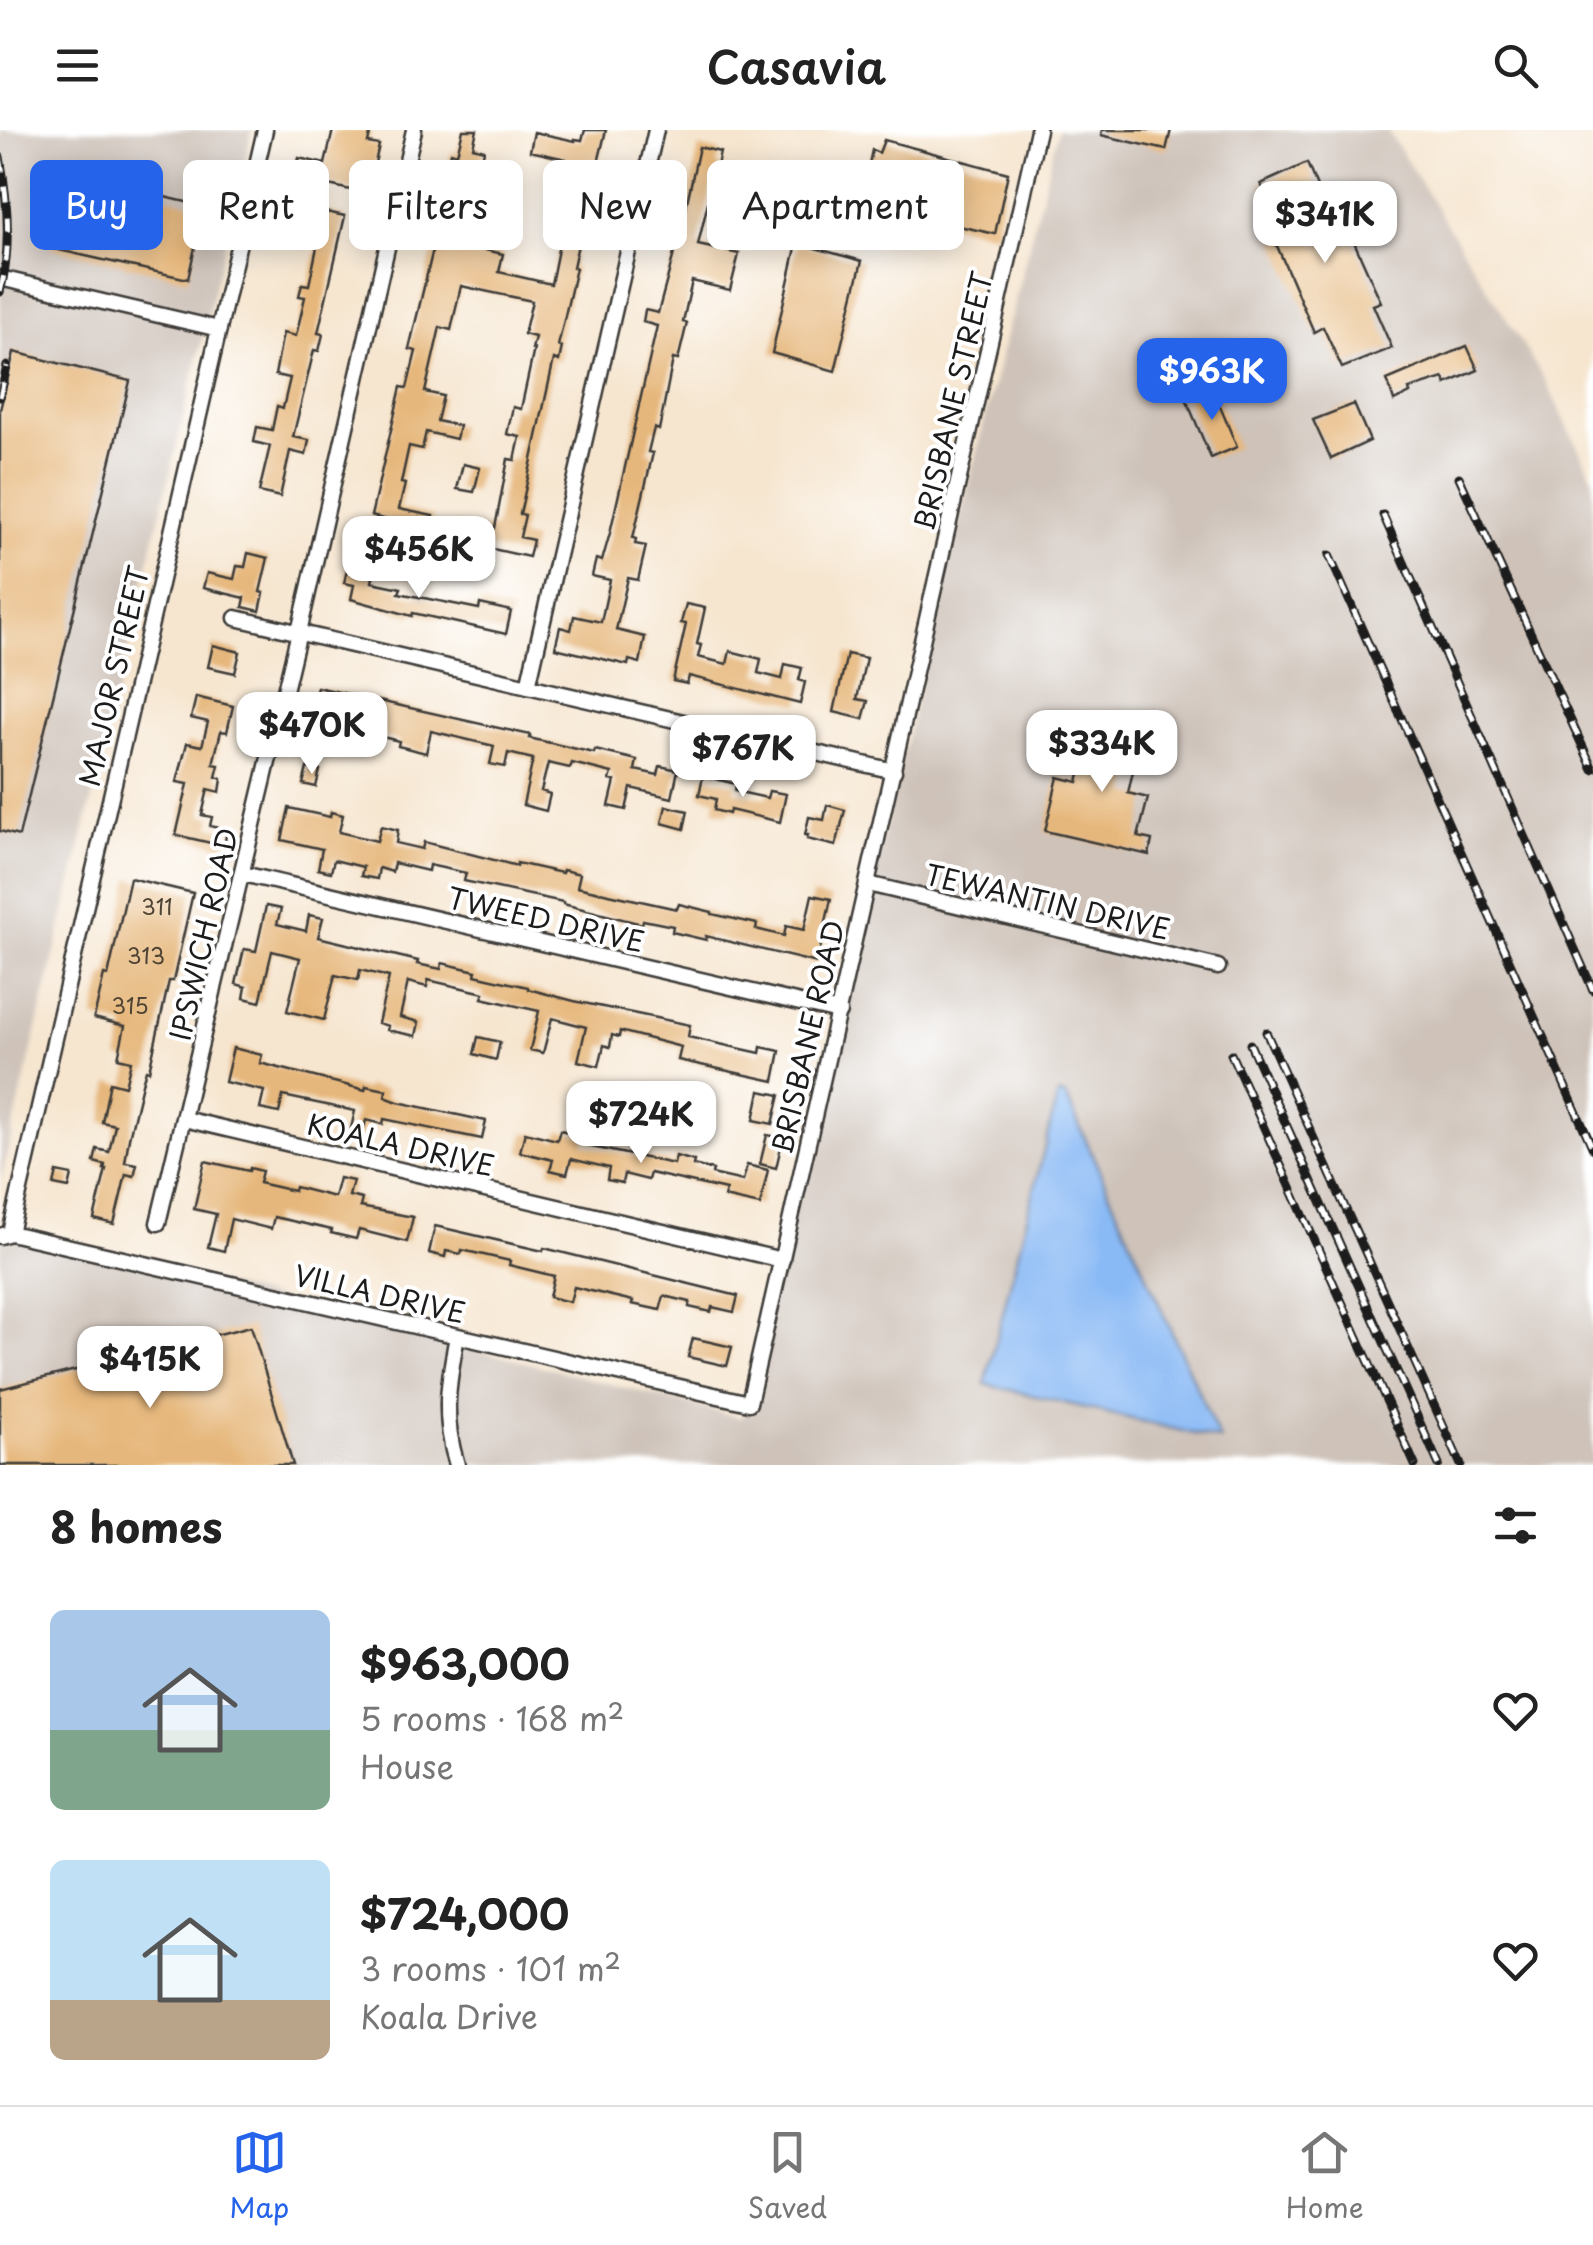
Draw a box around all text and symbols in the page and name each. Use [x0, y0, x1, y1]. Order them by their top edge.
text: Casavia [707, 31, 886, 99]
icon: menu [50, 38, 105, 93]
icon: search [1488, 38, 1543, 93]
chip: Buy [30, 160, 163, 250]
chip: Rent [183, 160, 329, 250]
chip: Filters [349, 160, 523, 250]
chip: New [543, 160, 687, 250]
chip: Apartment [707, 160, 964, 250]
pin: $341K [1255, 181, 1395, 266]
text: $341K [1275, 189, 1375, 237]
street label: BRISBANE STREET [901, 267, 1003, 535]
pin: $963K [1142, 338, 1282, 423]
text: $963K [1159, 346, 1265, 394]
pin: $456K [349, 516, 489, 601]
text: $456K [364, 524, 474, 572]
street label: MAJOR STREET [67, 561, 159, 790]
pin: $470K [242, 692, 382, 777]
text: $470K [258, 700, 366, 748]
pin: $334K [1032, 710, 1172, 795]
pin: $767K [673, 715, 813, 800]
text: $334K [1048, 718, 1156, 766]
text: $767K [692, 723, 794, 771]
street label: IPSWICH ROAD [158, 823, 248, 1045]
street label: TEWANTIN DRIVE [921, 852, 1175, 950]
street label: TWEED DRIVE [443, 875, 649, 963]
house number: 311 [141, 889, 173, 922]
street label: BRISBANE ROAD [759, 916, 855, 1158]
house number: 313 [127, 938, 165, 971]
house number: 315 [111, 988, 149, 1021]
pin: $724K [571, 1081, 711, 1166]
text: $724K [588, 1089, 694, 1137]
street label: KOALA DRIVE [303, 1102, 499, 1186]
street label: VILLA DRIVE [290, 1252, 470, 1334]
pin: $415K [80, 1326, 220, 1411]
text: $415K [99, 1334, 201, 1382]
text: 8 homes [50, 1494, 223, 1557]
icon: filters [1488, 1498, 1543, 1553]
text: $963,000 [360, 1631, 570, 1694]
icon: home [130, 1650, 250, 1770]
icon: heart [1488, 1683, 1543, 1738]
text: 5 rooms · 168 m² [360, 1694, 624, 1742]
text: House [360, 1742, 454, 1790]
text: $724,000 [360, 1881, 569, 1944]
icon: home [130, 1900, 250, 2020]
icon: heart [1488, 1933, 1543, 1988]
text: 3 rooms · 101 m² [360, 1944, 621, 1992]
text: Koala Drive [360, 1992, 538, 2040]
tab: Map [229, 2125, 289, 2228]
tab: Saved [748, 2125, 827, 2228]
tab: Home [1286, 2125, 1364, 2228]

